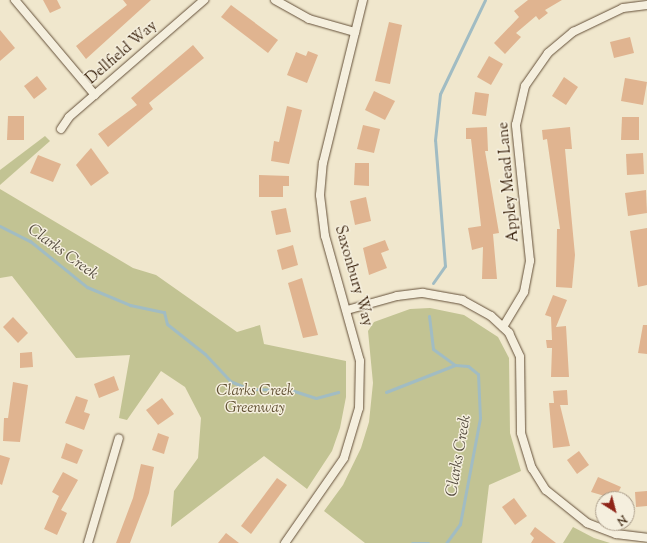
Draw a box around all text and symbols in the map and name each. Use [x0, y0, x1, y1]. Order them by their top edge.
street label: Dellfield Way [83, 17, 161, 89]
street label: Appley Mead Lane [495, 121, 523, 243]
water label: Clarks Creek [23, 221, 101, 285]
street label: Saxonbury Way [330, 224, 376, 328]
park label: Clarks Creek Greenway [216, 382, 294, 417]
water label: Clarks Creek [443, 414, 477, 498]
north arrow [595, 491, 635, 531]
text: N [613, 511, 630, 529]

